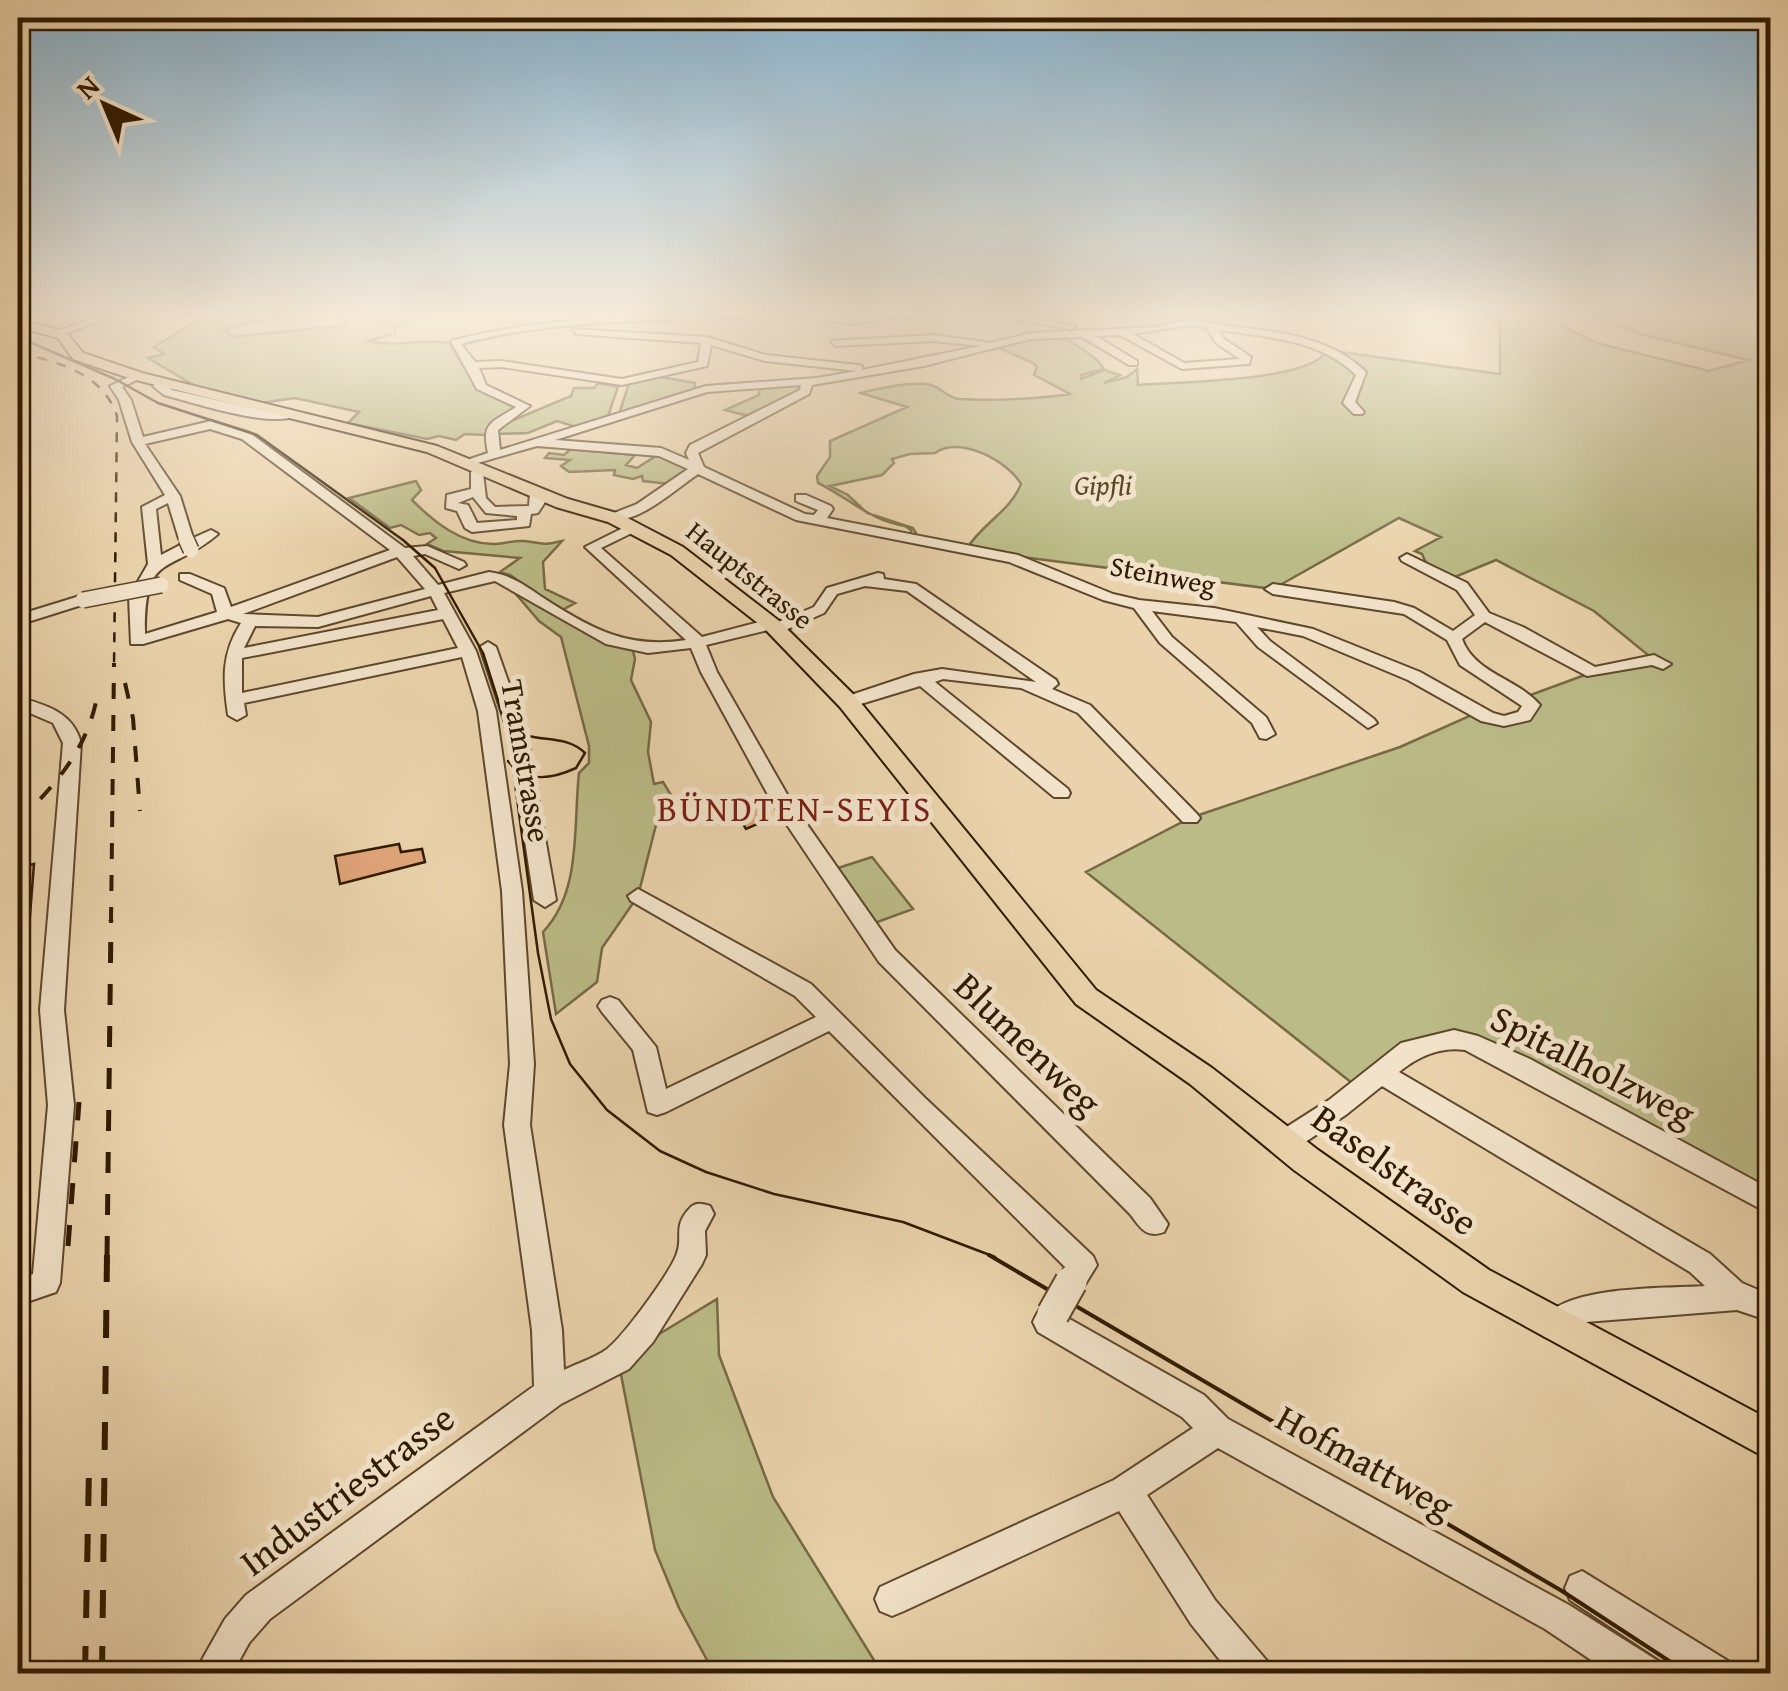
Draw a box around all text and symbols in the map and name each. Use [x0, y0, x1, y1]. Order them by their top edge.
north arrow [55, 55, 155, 155]
text: N [66, 65, 108, 108]
park label: Gipfli [1074, 464, 1132, 505]
street label: Hauptstrasse [678, 511, 823, 639]
street label: Steinweg [1107, 544, 1219, 605]
street label: Tramstrasse [489, 676, 564, 846]
district label: BÜNDTEN-SEYIS [657, 783, 933, 834]
street label: Blumenweg [942, 959, 1115, 1128]
street label: Spitalholzweg [1482, 990, 1705, 1141]
street label: Baselstrasse [1301, 1090, 1490, 1249]
street label: Hofmattweg [1266, 1389, 1465, 1533]
street label: Industriestrasse [227, 1390, 466, 1589]

